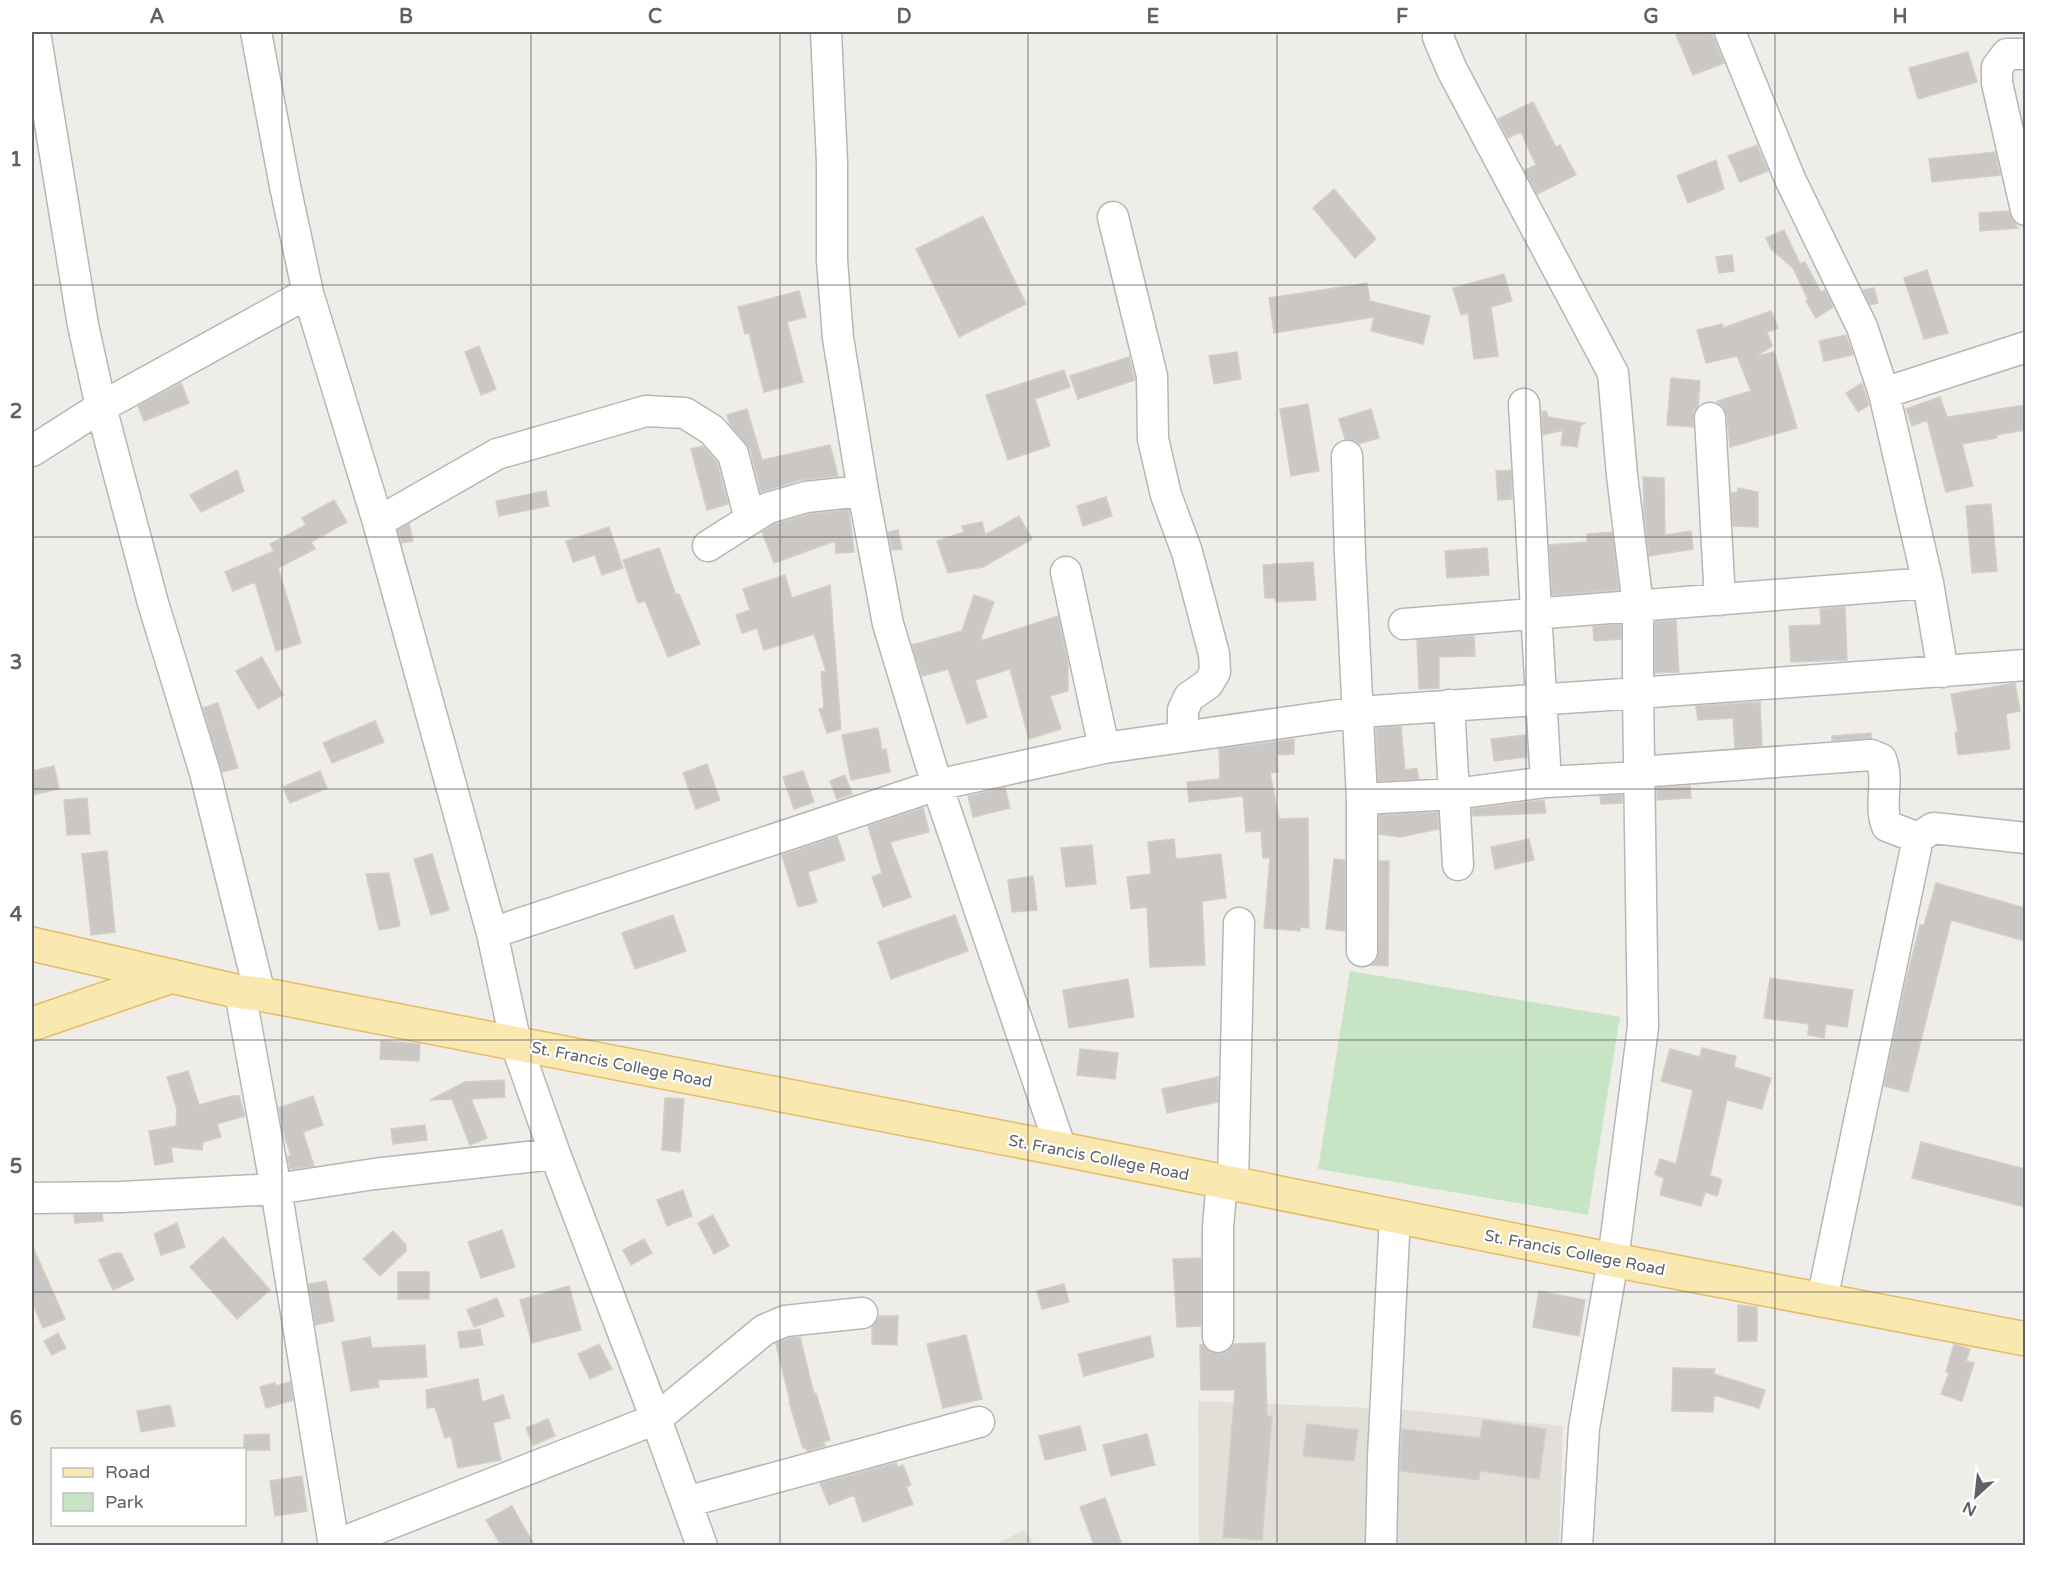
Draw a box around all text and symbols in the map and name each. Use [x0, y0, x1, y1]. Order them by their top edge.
text: A [150, 5, 165, 29]
text: B [399, 5, 413, 29]
text: C [648, 5, 662, 29]
text: D [896, 5, 912, 29]
text: E [1147, 5, 1160, 29]
text: F [1396, 5, 1408, 29]
text: G [1643, 5, 1659, 29]
text: H [1892, 5, 1908, 29]
text: 1 [10, 148, 22, 172]
text: 2 [10, 400, 22, 424]
text: 3 [10, 651, 22, 675]
text: 4 [10, 903, 23, 927]
street label: St. Francis College Road [530, 1038, 714, 1092]
street label: St. Francis College Road [1007, 1131, 1191, 1185]
text: 5 [10, 1155, 22, 1179]
street label: St. Francis College Road [1483, 1226, 1667, 1280]
text: 6 [10, 1407, 22, 1431]
legend [51, 1448, 246, 1526]
text: Road [105, 1461, 150, 1483]
north arrow [1946, 1466, 2006, 1526]
text: Park [105, 1491, 144, 1513]
text: N [1959, 1497, 1980, 1520]

